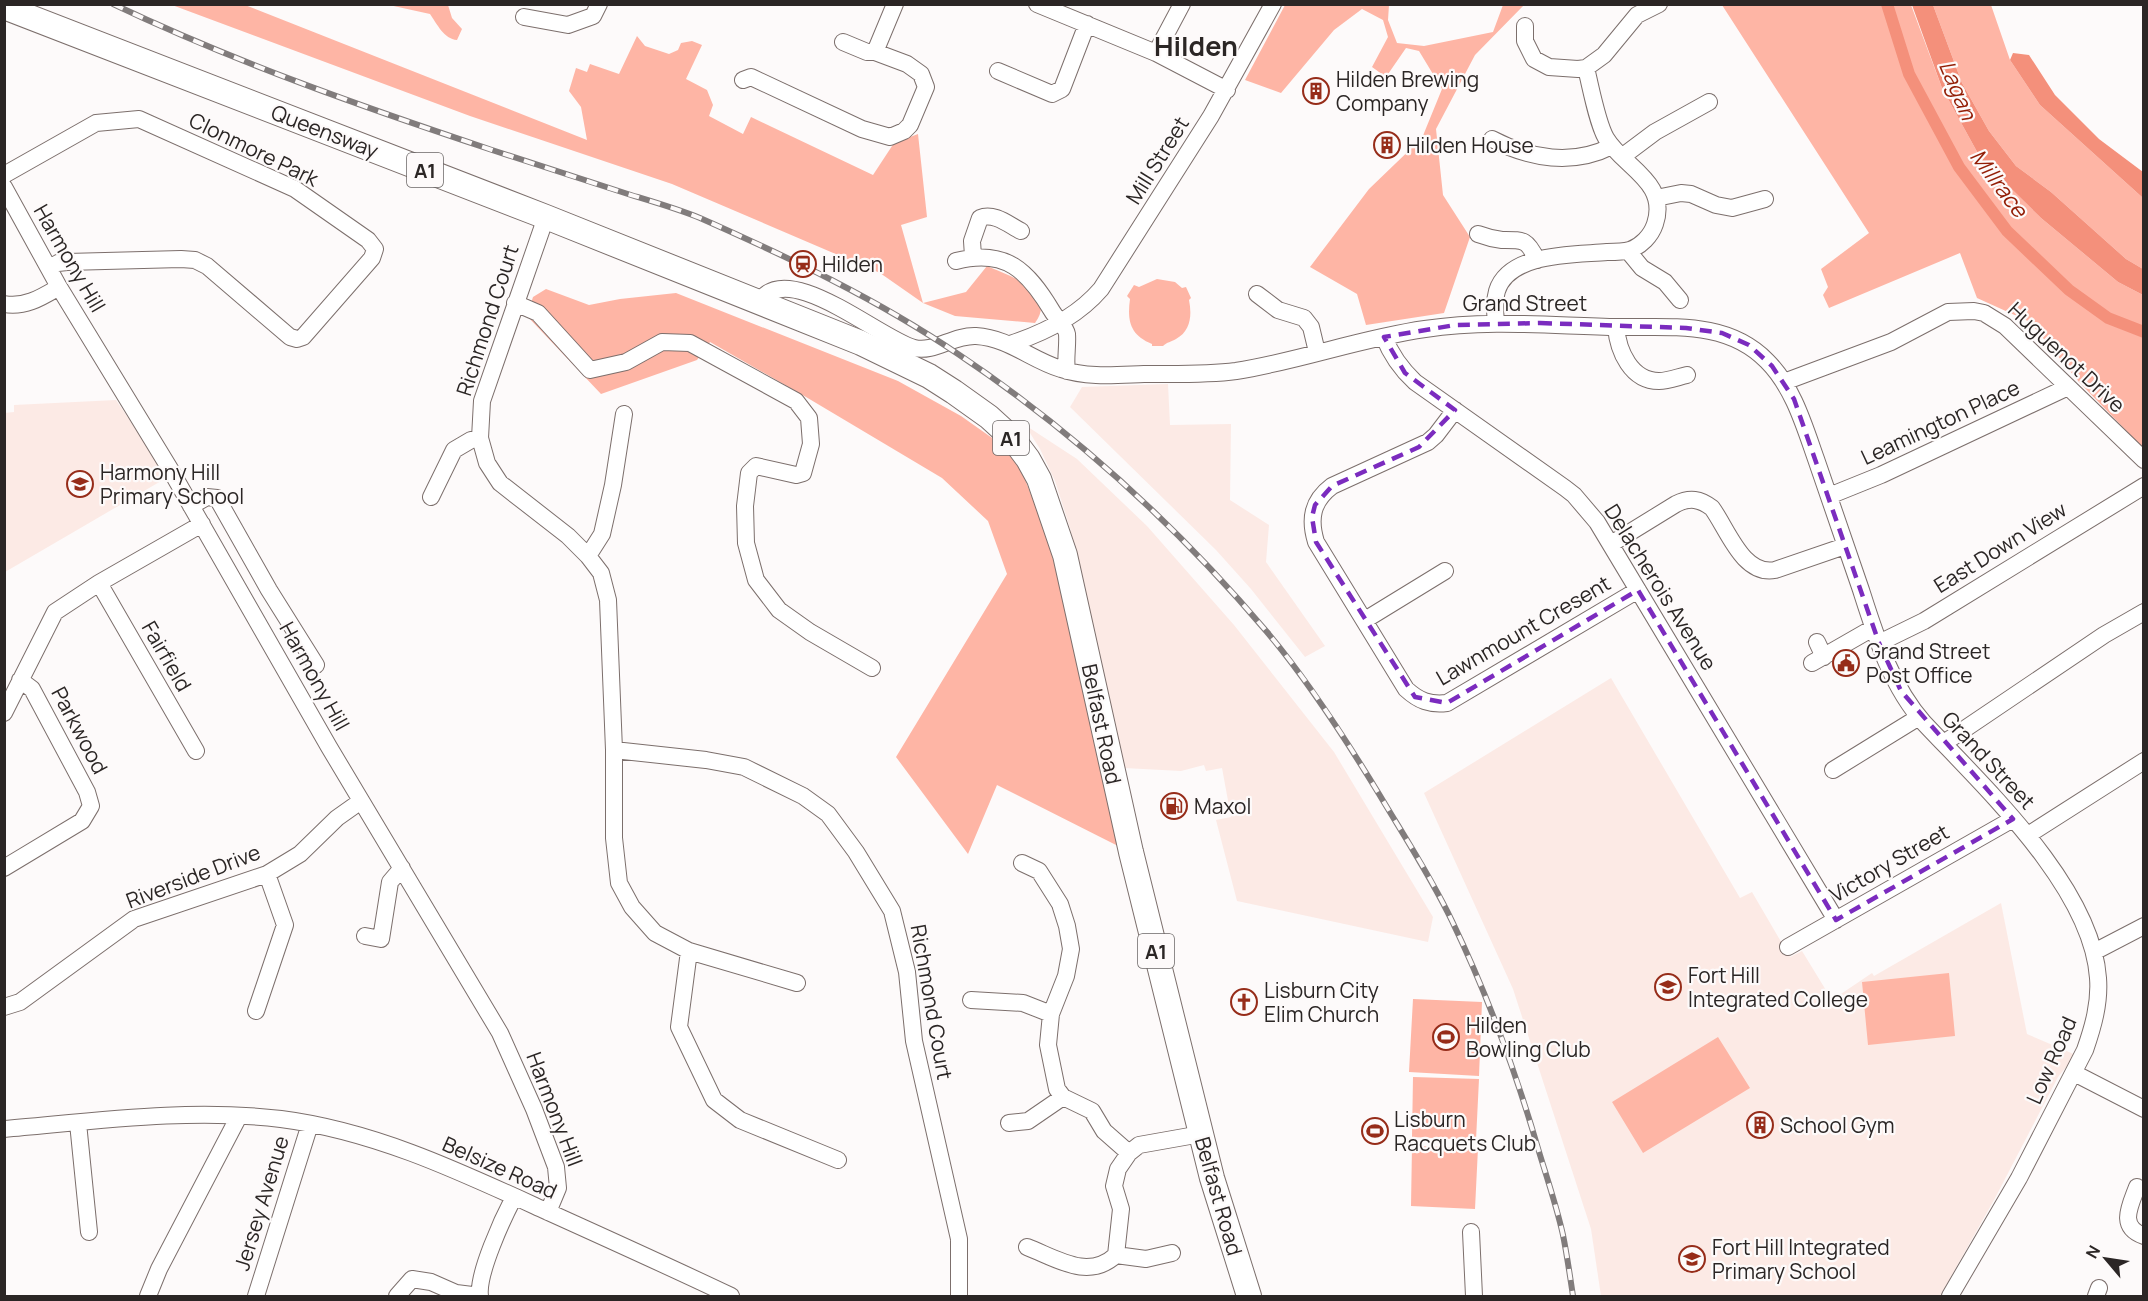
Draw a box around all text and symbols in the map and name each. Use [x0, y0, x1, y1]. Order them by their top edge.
district label: Hilden [1154, 27, 1238, 64]
water label: Lagan [1932, 56, 1984, 125]
place label: Hilden Brewing Company [1336, 65, 1479, 117]
building icon: Hilden Brewing Company [1301, 76, 1331, 106]
street label: Queensway [267, 98, 383, 164]
street label: Clonmore Park [185, 106, 324, 193]
street label: Mill Street [1119, 111, 1195, 209]
building icon: Hilden House [1372, 130, 1402, 160]
place label: Hilden House [1406, 131, 1534, 159]
water label: Millrace [1963, 143, 2035, 224]
road number: A1 [407, 153, 443, 187]
street label: Harmony Hill [28, 199, 112, 317]
street label: Richmond Court [449, 241, 525, 399]
station icon: Hilden [788, 249, 818, 279]
place label: Hilden [822, 250, 883, 278]
street label: Grand Street [1463, 289, 1587, 317]
street label: Huguenot Drive [2003, 296, 2131, 418]
street label: Leamington Place [1856, 373, 2024, 471]
road number: A1 [993, 421, 1029, 455]
place label: Harmony Hill Primary School [100, 458, 244, 510]
school or university icon: Harmony Hill Primary School [65, 469, 95, 499]
street label: East Down View [1928, 495, 2072, 599]
street label: Delacherois Avenue [1598, 499, 1724, 675]
street label: Lawnmount Cresent [1431, 569, 1615, 691]
street label: Fairfield [136, 616, 198, 696]
street label: Harmony Hill [274, 617, 356, 735]
place label: Grand Street Post Office [1866, 637, 1990, 689]
public building icon: Grand Street Post Office [1831, 648, 1861, 678]
street label: Belfast Road [1076, 661, 1128, 787]
street label: Parkwood [45, 682, 115, 778]
street label: Grand Street [1936, 705, 2042, 815]
fuel station icon: Maxol [1159, 791, 1189, 821]
place label: Maxol [1194, 792, 1251, 820]
street label: Victory Street [1824, 817, 1954, 909]
street label: Riverside Drive [122, 838, 264, 914]
street label: Richmond Court [905, 922, 959, 1082]
road number: A1 [1138, 934, 1174, 968]
place label: Fort Hill Integrated College [1688, 961, 1868, 1013]
school or university icon: Fort Hill Integrated College [1653, 972, 1683, 1002]
place label: Lisburn City Elim Church [1264, 976, 1379, 1028]
church icon: Lisburn City Elim Church [1229, 987, 1259, 1017]
place label: Hilden Bowling Club [1466, 1011, 1591, 1063]
street label: Low Road [2019, 1012, 2083, 1108]
sports icon: Hilden Bowling Club [1431, 1022, 1461, 1052]
street label: Harmony Hill [520, 1048, 590, 1170]
place label: Lisburn Racquets Club [1394, 1105, 1536, 1157]
building icon: School Gym [1745, 1110, 1775, 1140]
place label: School Gym [1780, 1111, 1895, 1139]
sports icon: Lisburn Racquets Club [1360, 1116, 1390, 1146]
street label: Belsize Road [438, 1129, 562, 1205]
street label: Jersey Avenue [227, 1132, 295, 1274]
street label: Belfast Road [1189, 1133, 1249, 1259]
north arrow [2076, 1229, 2136, 1289]
place label: Fort Hill Integrated Primary School [1712, 1233, 1890, 1285]
text: N [2080, 1241, 2105, 1262]
school or university icon: Fort Hill Integrated Primary School [1677, 1244, 1707, 1274]

